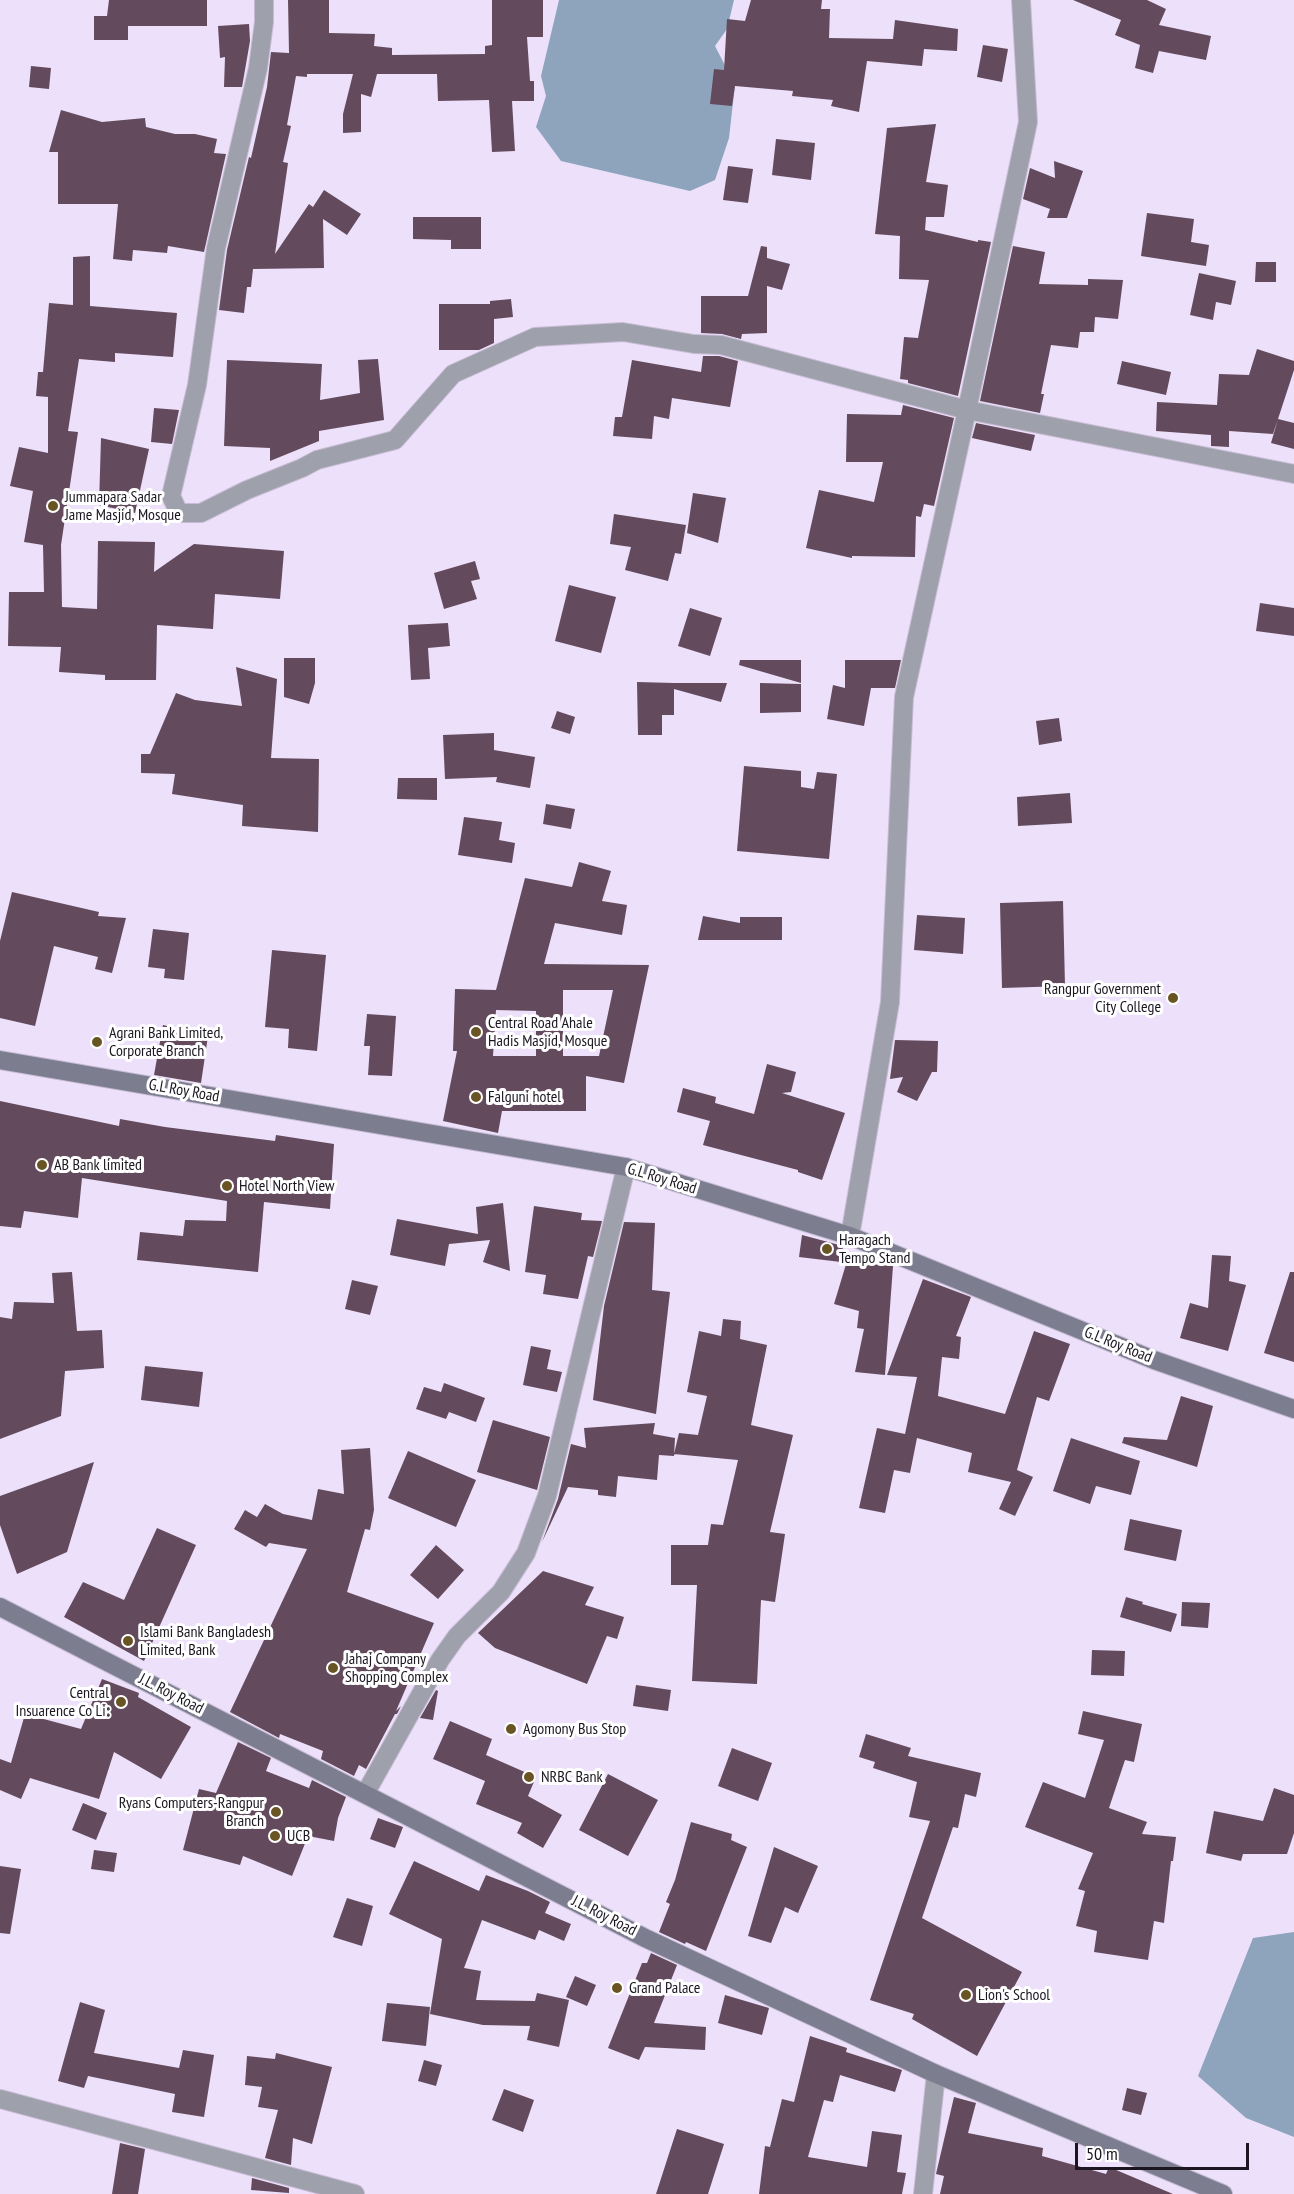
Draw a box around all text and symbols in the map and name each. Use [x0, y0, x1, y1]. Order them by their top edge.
place label: Jummapara Sadar Jame Masjid, Mosque [65, 487, 181, 525]
marker: Jummapara Sadar Jame Masjid, Mosque [46, 499, 60, 513]
place label: Rangpur Government City College [1044, 979, 1161, 1017]
marker: Rangpur Government City College [1166, 991, 1180, 1005]
place label: Central Road Ahale Hadis Masjid, Mosque [488, 1013, 607, 1051]
place label: Agrani Bank Limited, Corporate Branch [109, 1023, 223, 1061]
marker: Central Road Ahale Hadis Masjid, Mosque [469, 1025, 483, 1039]
marker: Agrani Bank Limited, Corporate Branch [90, 1035, 104, 1049]
street label: G.L Roy Road [147, 1075, 221, 1107]
place label: Falguni hotel [488, 1087, 561, 1107]
marker: Falguni hotel [469, 1090, 483, 1104]
place label: AB Bank limited [54, 1155, 142, 1175]
marker: AB Bank limited [35, 1158, 49, 1172]
street label: G.L Roy Road [625, 1159, 699, 1199]
place label: Hotel North View [239, 1176, 334, 1196]
marker: Hotel North View [220, 1179, 234, 1193]
place label: Haragach Tempo Stand [839, 1230, 910, 1268]
marker: Haragach Tempo Stand [820, 1242, 834, 1256]
street label: G.L Roy Road [1081, 1323, 1155, 1367]
place label: Islami Bank Bangladesh Limited, Bank [140, 1622, 271, 1660]
marker: Islami Bank Bangladesh Limited, Bank [121, 1634, 135, 1648]
place label: Jahaj Company Shopping Complex [345, 1649, 448, 1687]
marker: Jahaj Company Shopping Complex [326, 1661, 340, 1675]
street label: J.L. Roy Road [135, 1670, 207, 1718]
place label: Central Insuarence Co Li: [15, 1683, 109, 1721]
marker: Central Insuarence Co Li: [114, 1695, 128, 1709]
place label: Agomony Bus Stop [523, 1719, 626, 1739]
marker: Agomony Bus Stop [504, 1722, 518, 1736]
place label: NRBC Bank [541, 1767, 603, 1787]
marker: NRBC Bank [522, 1770, 536, 1784]
place label: Ryans Computers-Rangpur Branch [119, 1793, 264, 1831]
marker: Ryans Computers-Rangpur Branch [269, 1805, 283, 1819]
place label: UCB [287, 1826, 310, 1846]
marker: UCB [268, 1829, 282, 1843]
street label: J.L. Roy Road [568, 1892, 640, 1940]
place label: Grand Palace [629, 1978, 700, 1998]
marker: Grand Palace [610, 1981, 624, 1995]
place label: Lion's School [978, 1985, 1050, 2005]
marker: Lion's School [959, 1988, 973, 2002]
scale bar [1078, 2131, 1252, 2169]
text: 50 m [1086, 2142, 1118, 2165]

